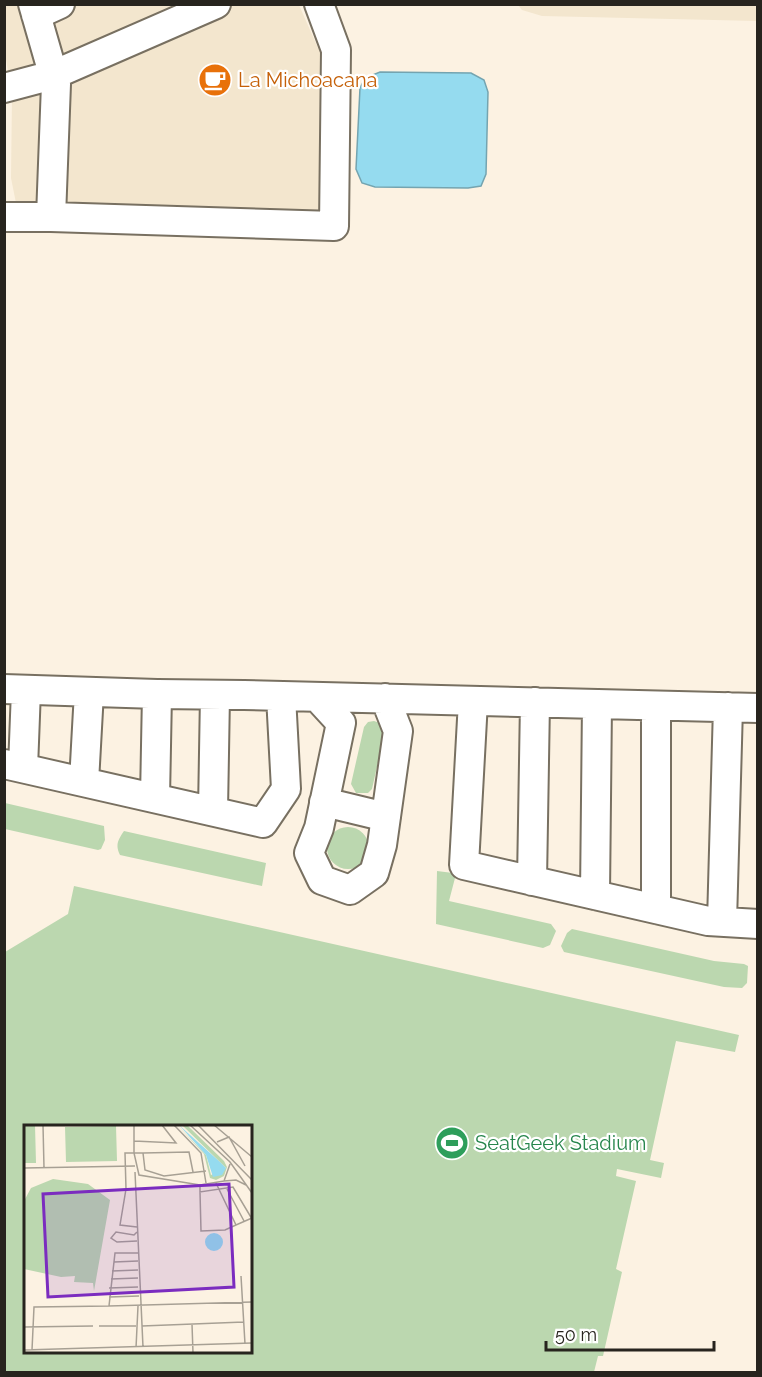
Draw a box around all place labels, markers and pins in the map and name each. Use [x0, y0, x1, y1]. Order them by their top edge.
cafe icon: La Michoacana [197, 62, 233, 98]
place label: La Michoacana [238, 68, 377, 92]
sports icon: SeatGeek Stadium [434, 1125, 470, 1161]
place label: SeatGeek Stadium [475, 1131, 646, 1155]

